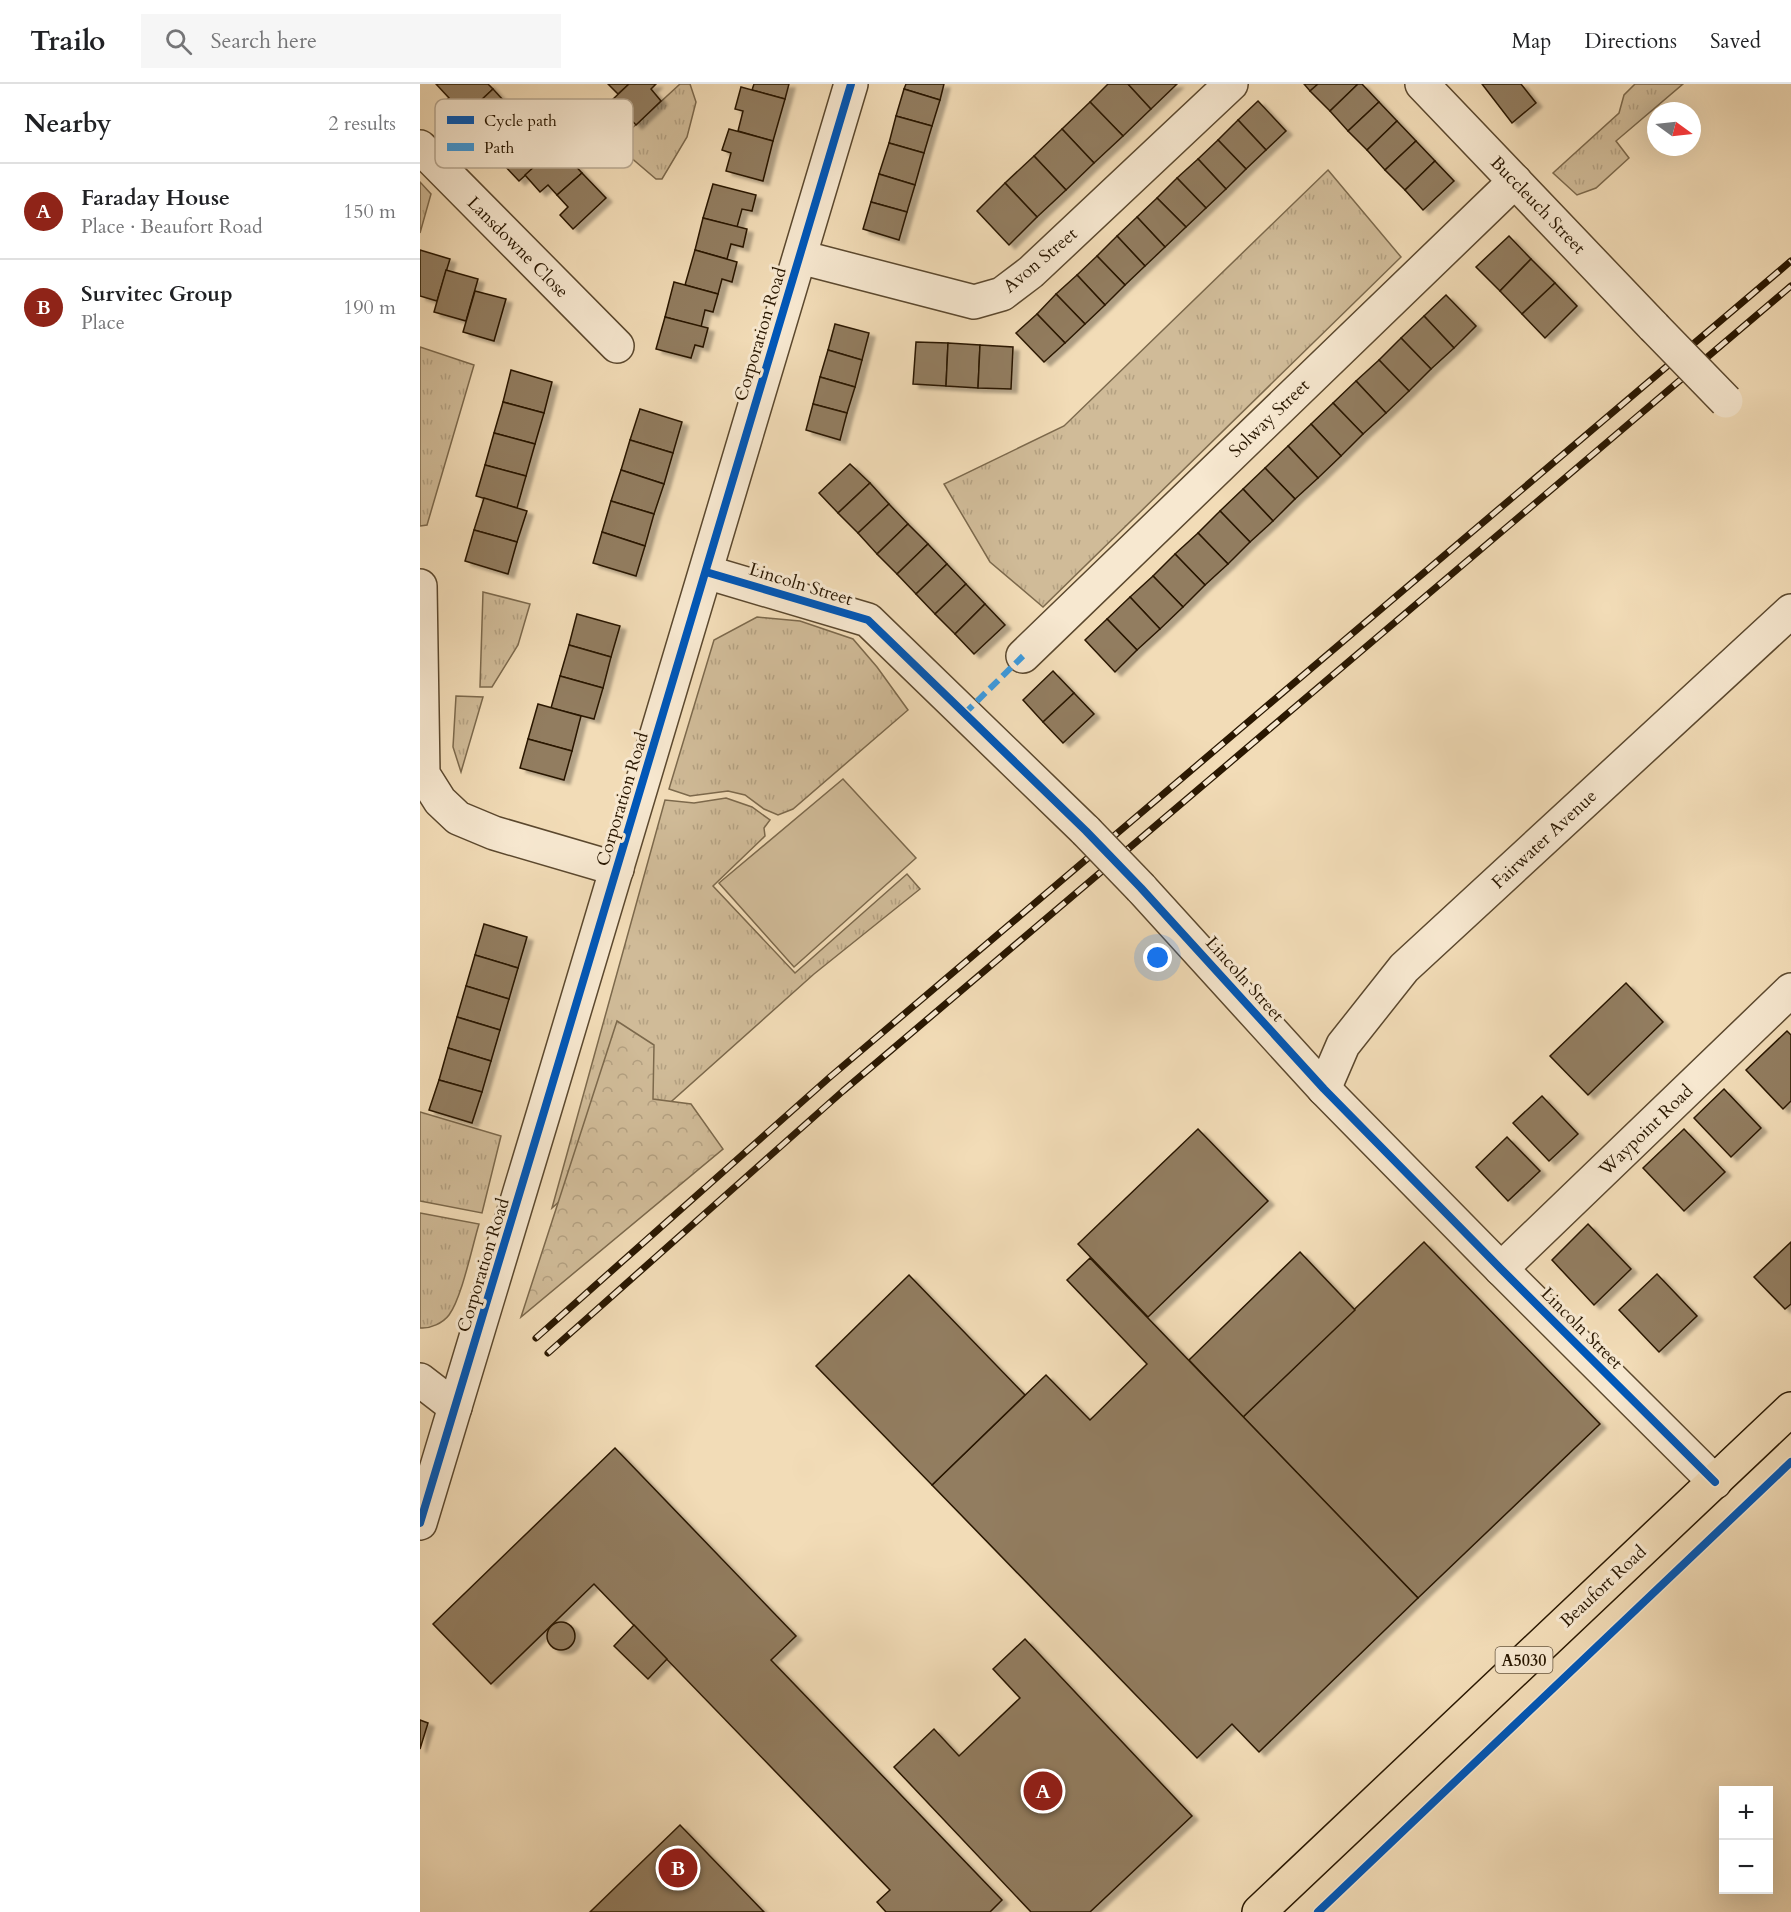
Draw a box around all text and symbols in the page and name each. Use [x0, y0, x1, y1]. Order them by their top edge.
search box [141, 14, 561, 68]
text: Trailo [30, 22, 105, 60]
icon: search [162, 25, 195, 58]
text: Search here [210, 26, 317, 56]
text: Map [1511, 27, 1551, 56]
text: Directions [1584, 27, 1677, 56]
text: Saved [1710, 27, 1761, 56]
legend [435, 99, 633, 168]
north arrow [1647, 102, 1701, 156]
text: Nearby [24, 106, 112, 141]
text: 2 results [328, 110, 396, 137]
text: Cycle path [484, 110, 557, 132]
text: Path [484, 137, 514, 159]
street label: Buccleuch Street [1484, 151, 1591, 260]
text: Faraday House [81, 183, 230, 213]
street label: Lansdowne Close [461, 191, 574, 304]
text: A [36, 198, 51, 225]
text: 150 m [343, 198, 396, 225]
text: Place · Beaufort Road [81, 213, 263, 240]
street label: Avon Street [998, 222, 1083, 299]
street label: Corporation Road [728, 264, 793, 404]
text: Survitec Group [81, 279, 233, 309]
text: B [36, 294, 51, 321]
text: 190 m [343, 294, 396, 321]
text: Place [81, 309, 125, 336]
street label: Solway Street [1224, 373, 1315, 463]
street label: Lincoln Street [746, 557, 856, 612]
street label: Corporation Road [590, 729, 655, 869]
street label: Fairwater Avenue [1486, 784, 1602, 895]
street label: Lincoln Street [1200, 931, 1290, 1028]
your location [1143, 943, 1172, 972]
street label: Waypoint Road [1593, 1079, 1699, 1182]
street label: Corporation Road [451, 1195, 516, 1335]
street label: Lincoln Street [1535, 1282, 1629, 1375]
street label: Beaufort Road [1555, 1539, 1652, 1633]
road number: A5030 [1496, 1647, 1552, 1673]
pin: A [1024, 1768, 1062, 1814]
map controls [1719, 1786, 1773, 1894]
button: + [1719, 1786, 1773, 1840]
button: − [1719, 1840, 1773, 1894]
pin: B [658, 1846, 698, 1890]

